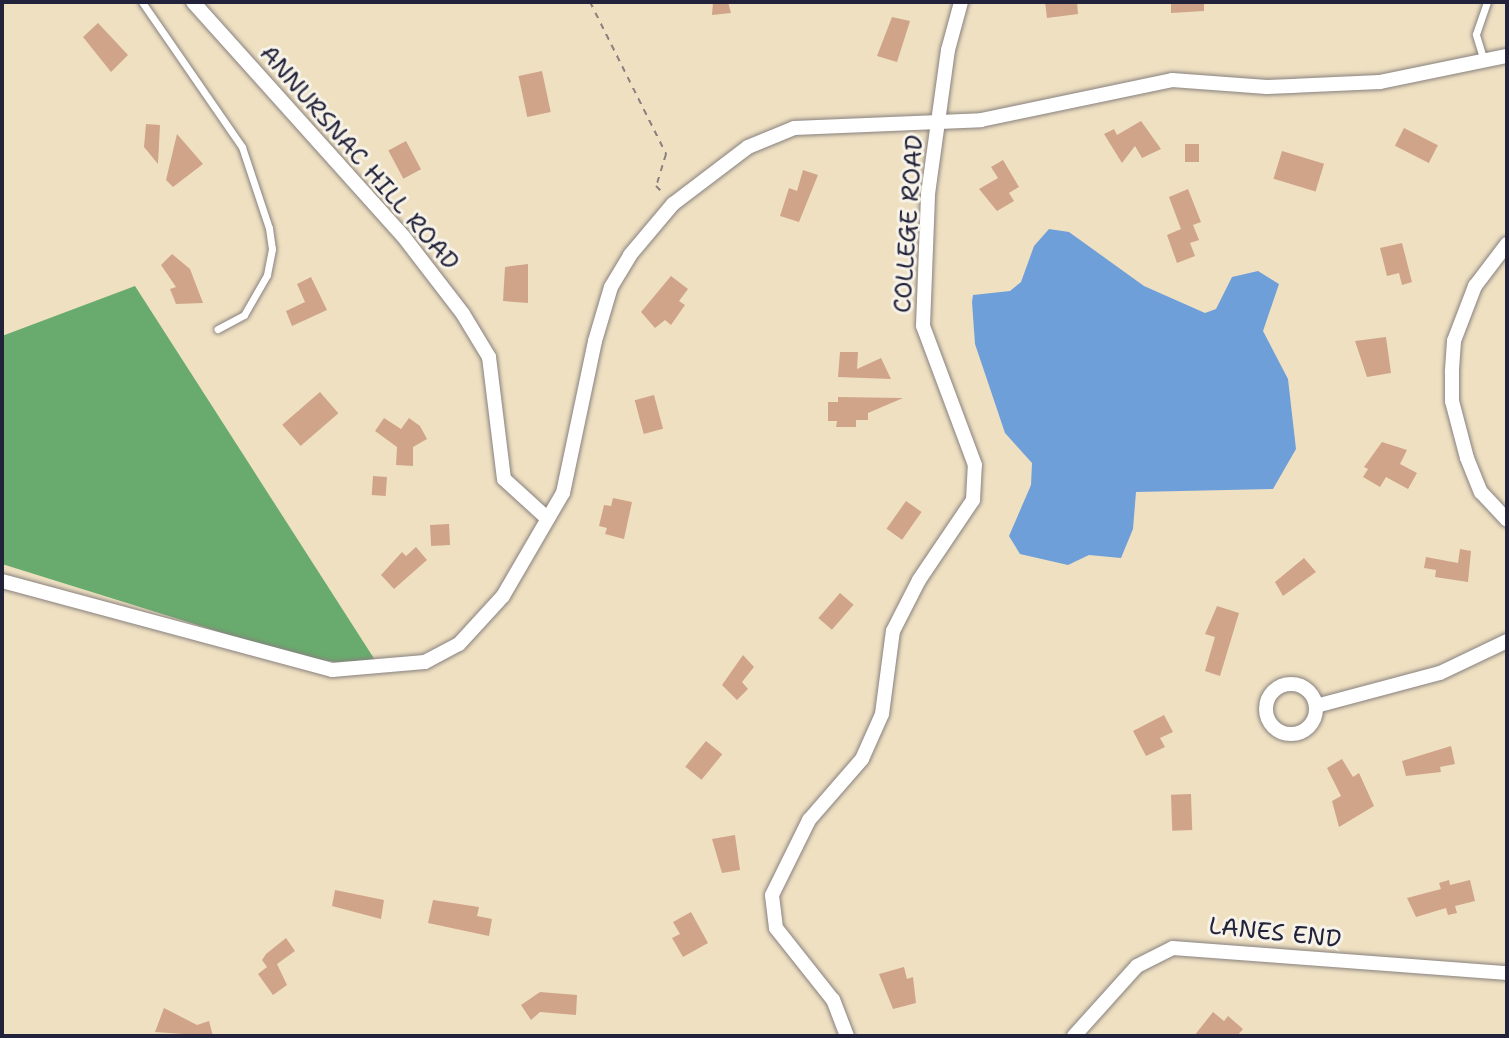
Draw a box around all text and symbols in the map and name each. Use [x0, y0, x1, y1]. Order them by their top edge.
street label: ANNURSNAC HILL ROAD [253, 40, 465, 276]
street label: COLLEGE ROAD [888, 134, 930, 314]
street label: LANES END [1207, 912, 1343, 954]

